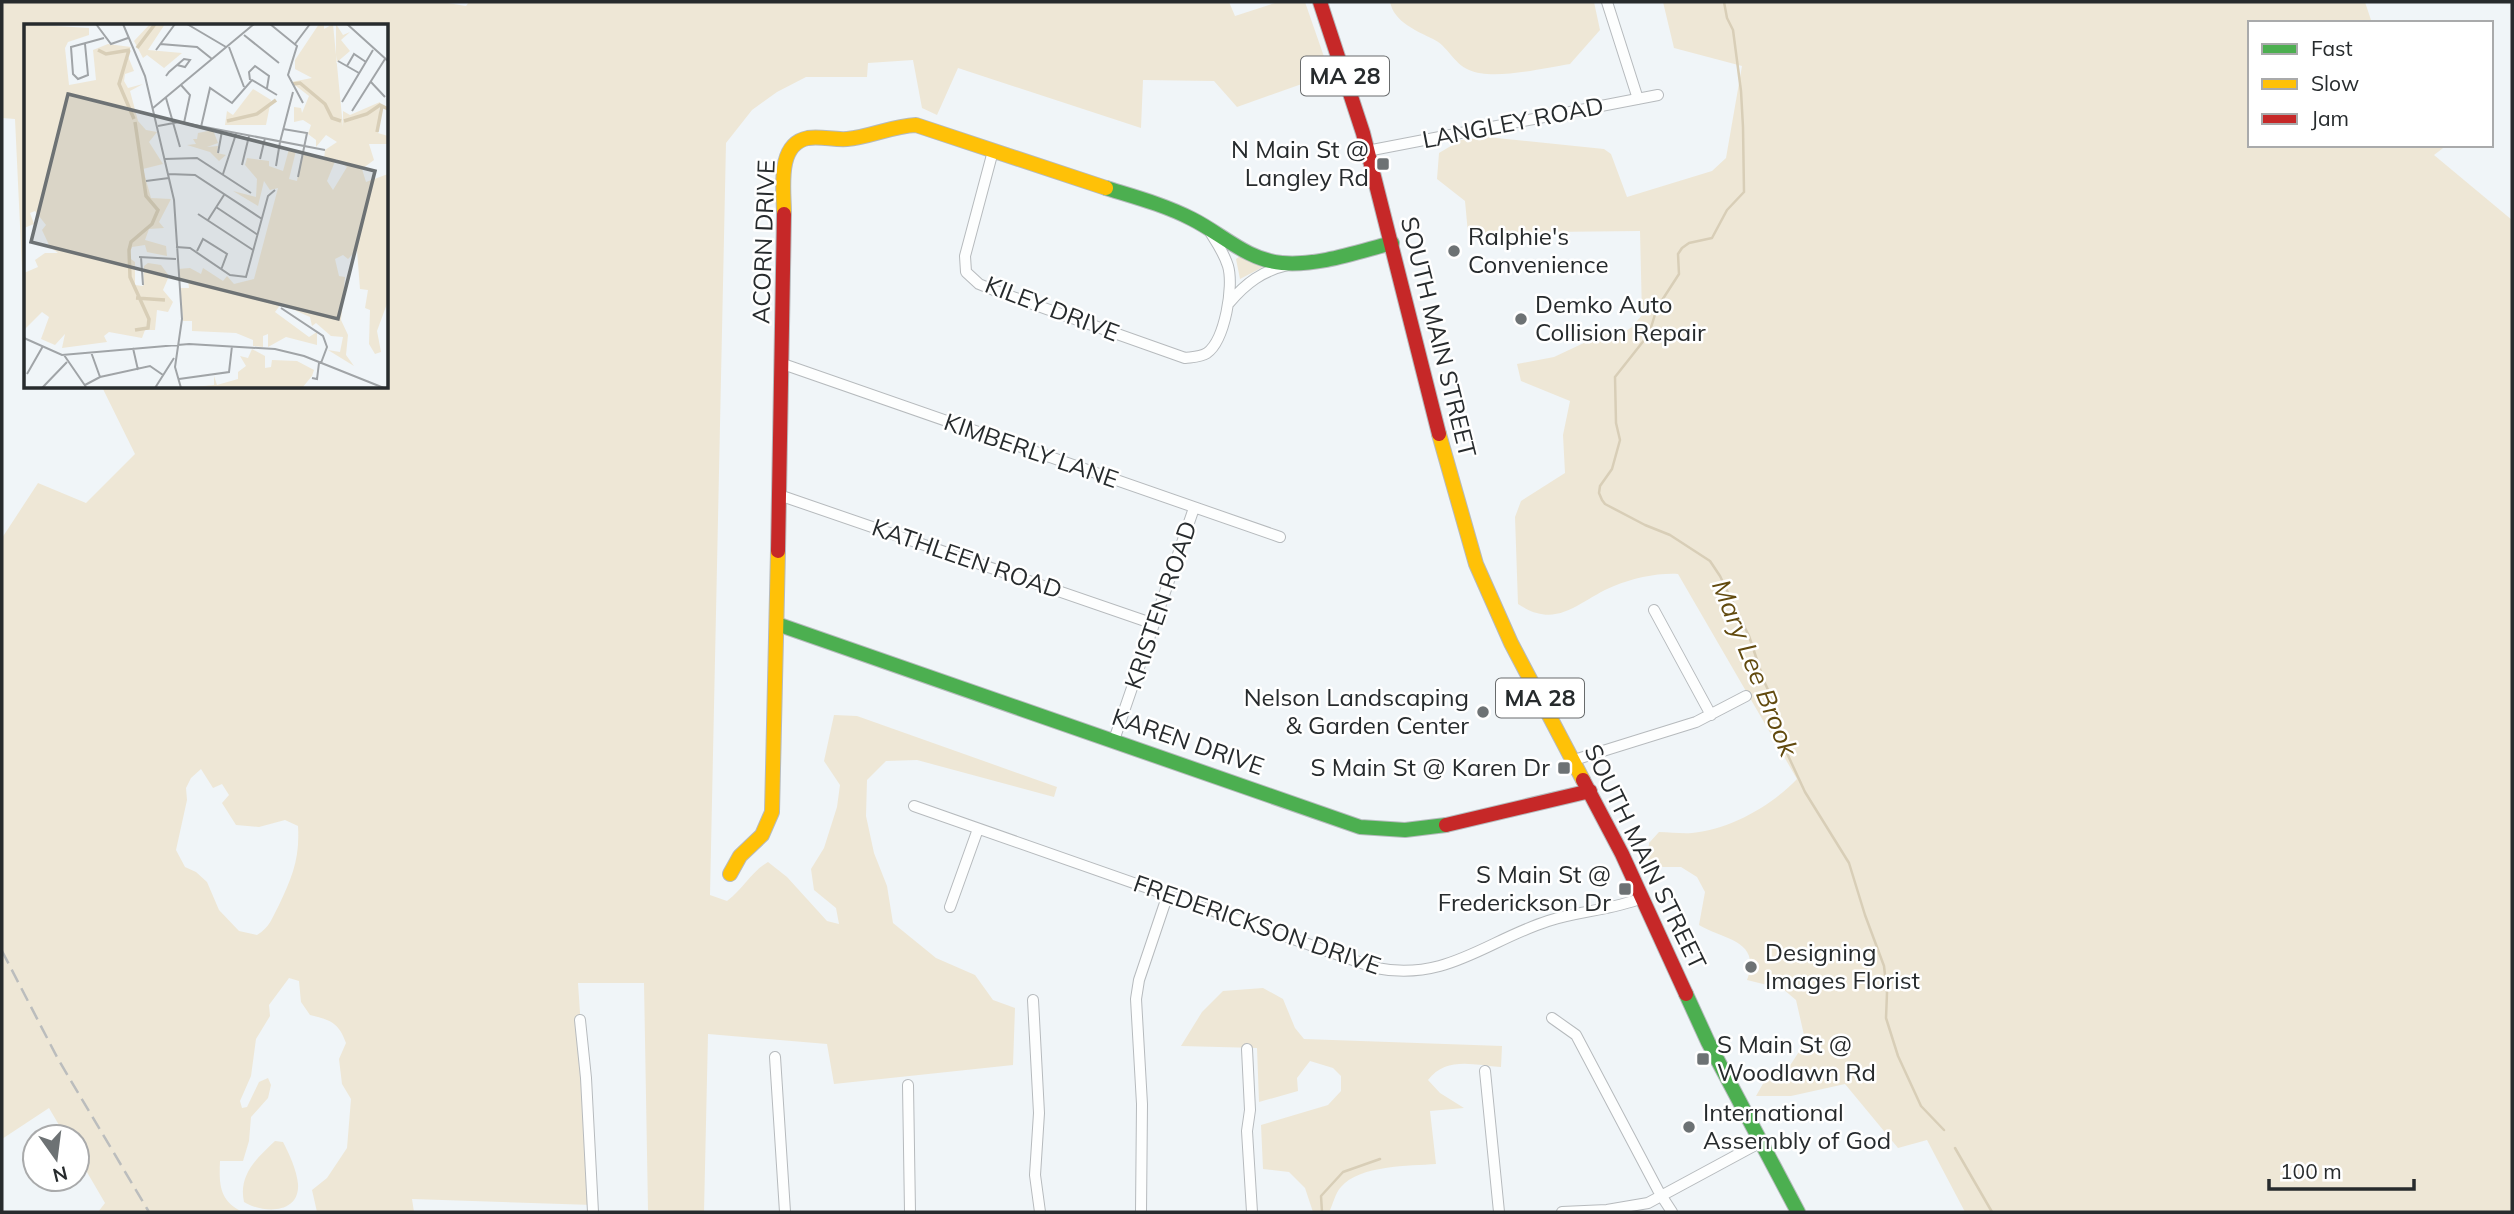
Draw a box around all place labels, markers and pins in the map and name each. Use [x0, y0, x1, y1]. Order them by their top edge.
place label: N Main St @ Langley Rd [1231, 134, 1369, 192]
marker: N Main St @ Langley Rd [1375, 156, 1391, 172]
place label: Ralphie's Convenience [1468, 221, 1608, 279]
marker: Ralphie's Convenience [1446, 243, 1462, 259]
place label: Demko Auto Collision Repair [1535, 289, 1706, 347]
marker: Demko Auto Collision Repair [1513, 311, 1529, 327]
place label: Nelson Landscaping & Garden Center [1244, 682, 1469, 740]
marker: Nelson Landscaping & Garden Center [1475, 704, 1491, 720]
place label: S Main St @ Karen Dr [1310, 752, 1550, 782]
marker: S Main St @ Karen Dr [1556, 760, 1572, 776]
place label: S Main St @ Frederickson Dr [1438, 859, 1611, 917]
marker: S Main St @ Frederickson Dr [1617, 881, 1633, 897]
place label: Designing Images Florist [1765, 937, 1920, 995]
marker: Designing Images Florist [1743, 959, 1759, 975]
place label: S Main St @ Woodlawn Rd [1717, 1029, 1876, 1087]
marker: S Main St @ Woodlawn Rd [1695, 1051, 1711, 1067]
place label: International Assembly of God [1703, 1097, 1891, 1155]
marker: International Assembly of God [1681, 1119, 1697, 1135]

